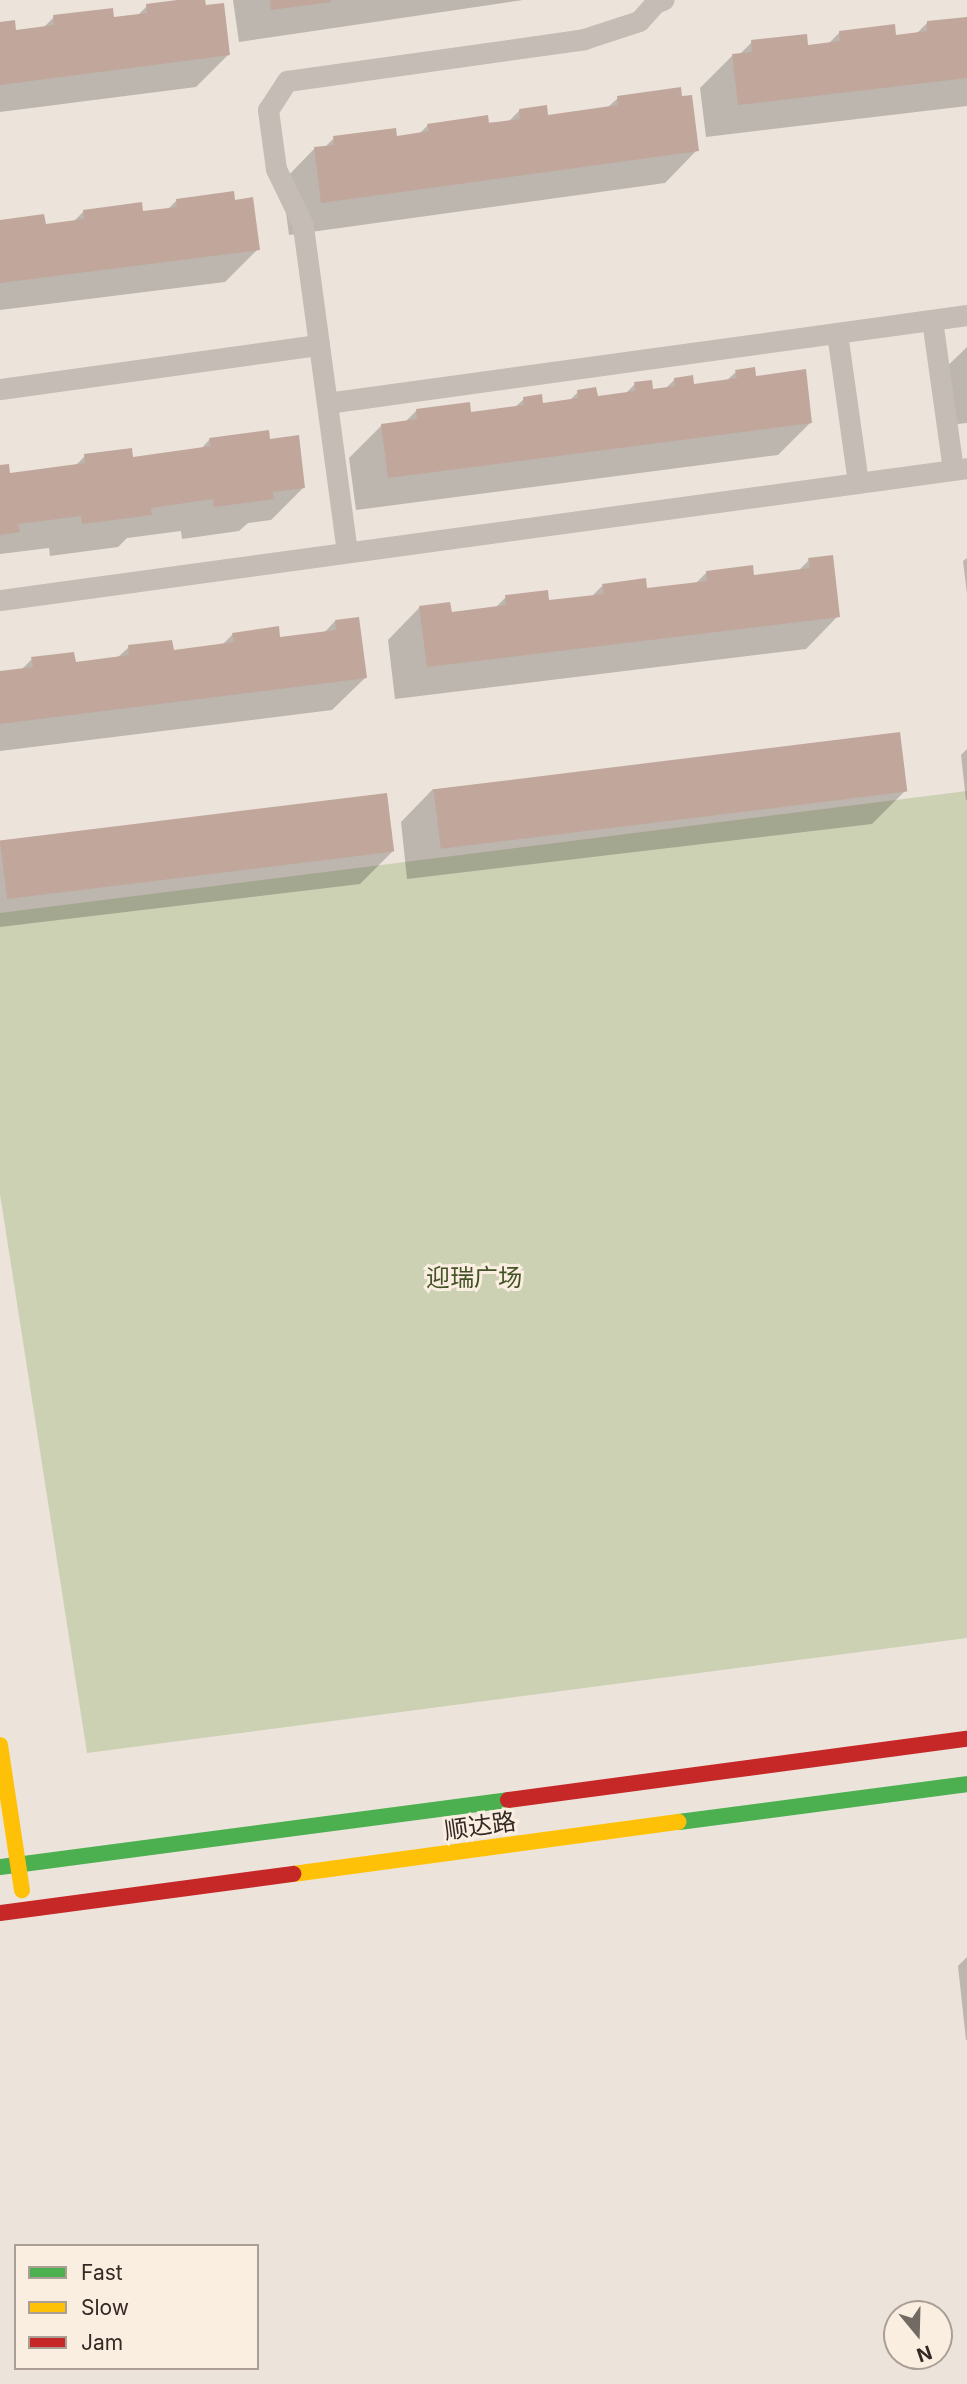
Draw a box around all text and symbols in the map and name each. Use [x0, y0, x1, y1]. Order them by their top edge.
park label: 迎瑞广场 [426, 1264, 522, 1292]
street label: 顺达路 [442, 1807, 518, 1845]
legend [14, 2244, 259, 2370]
text: Fast [81, 2260, 123, 2285]
text: Slow [81, 2295, 129, 2320]
north arrow [883, 2300, 953, 2370]
text: Jam [81, 2330, 123, 2355]
text: N [914, 2340, 935, 2367]

